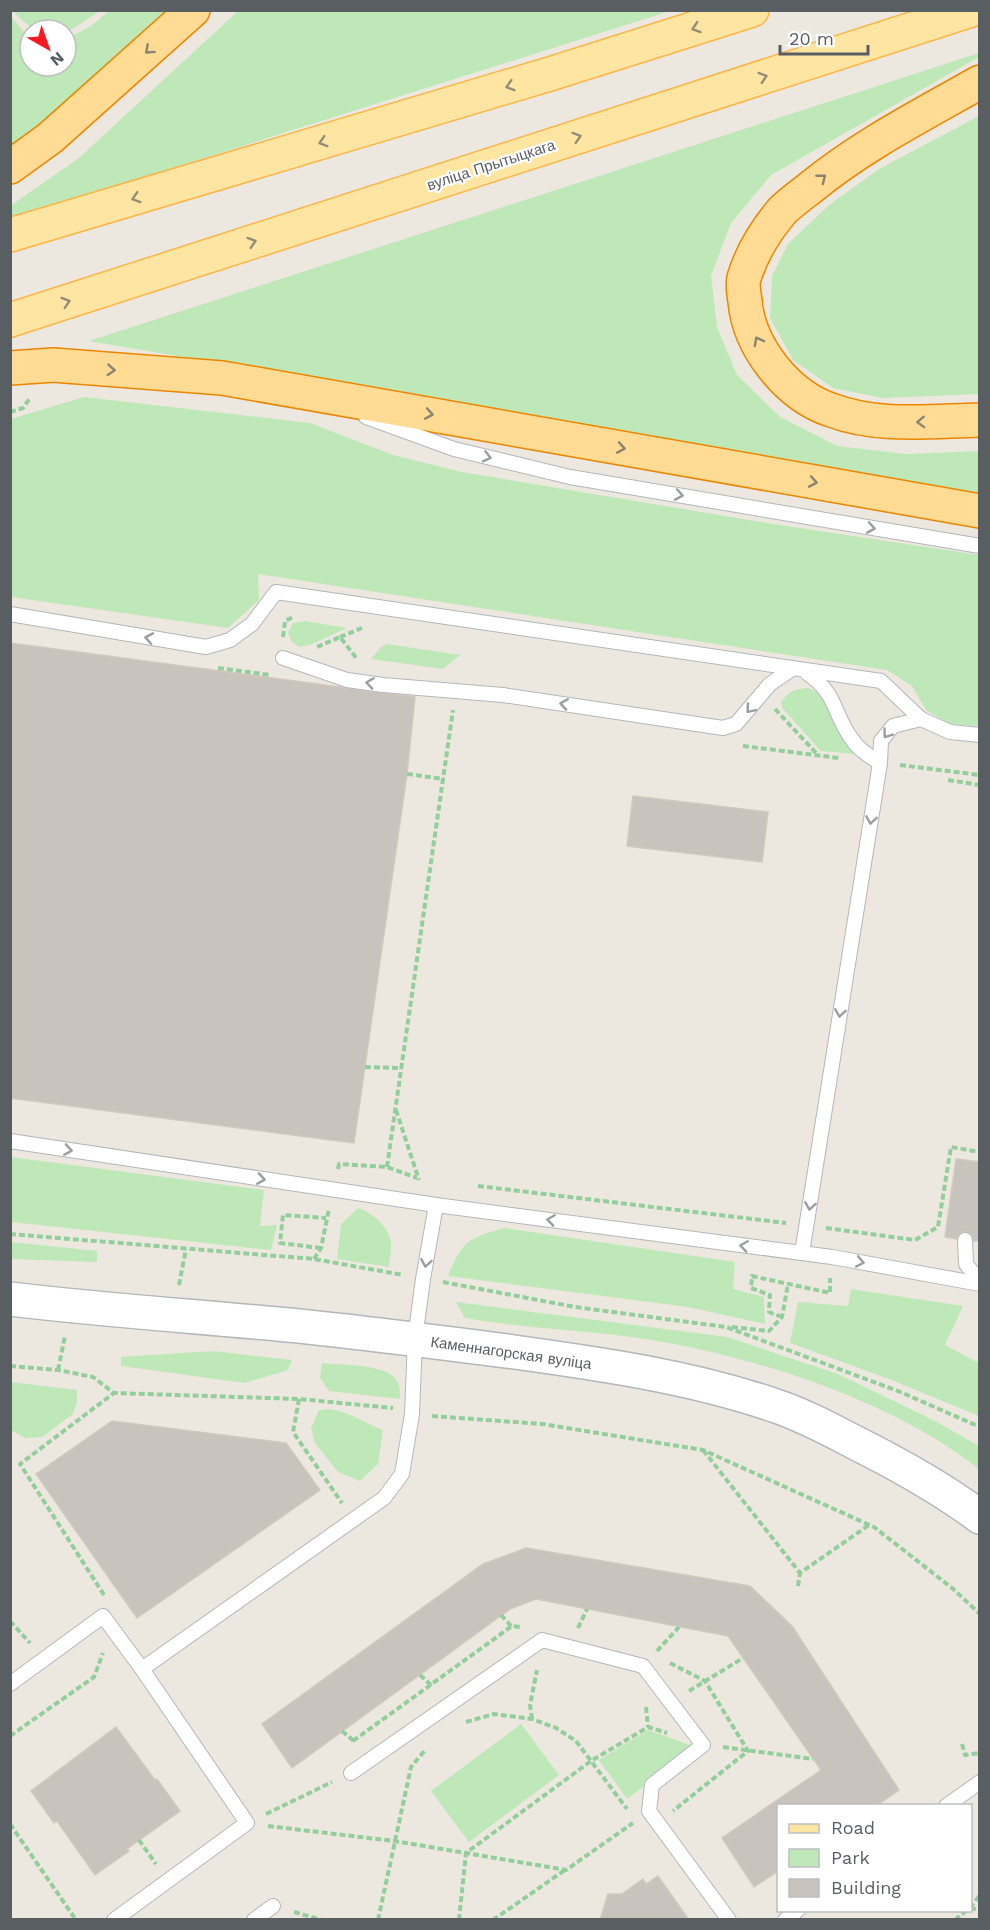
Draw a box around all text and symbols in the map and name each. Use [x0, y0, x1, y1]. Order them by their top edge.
north arrow [18, 18, 78, 78]
scale bar [780, 18, 868, 56]
one-way arrow [691, 21, 702, 33]
text: 20 m [789, 28, 834, 49]
one-way arrow [145, 43, 156, 54]
text: N [47, 48, 68, 70]
one-way arrow [757, 72, 768, 85]
one-way arrow [505, 79, 516, 91]
one-way arrow [571, 132, 582, 144]
one-way arrow [318, 135, 329, 147]
street label: вуліца Прытыцкага [425, 136, 558, 194]
one-way arrow [815, 175, 826, 186]
one-way arrow [131, 191, 142, 203]
one-way arrow [246, 237, 257, 249]
one-way arrow [60, 296, 71, 309]
one-way arrow [754, 337, 765, 347]
one-way arrow [107, 363, 116, 376]
one-way arrow [424, 407, 434, 420]
one-way arrow [917, 415, 926, 428]
one-way arrow [616, 441, 626, 454]
one-way arrow [482, 450, 492, 463]
one-way arrow [808, 475, 818, 487]
one-way arrow [674, 489, 683, 501]
one-way arrow [865, 521, 875, 534]
one-way arrow [144, 632, 153, 644]
one-way arrow [365, 677, 375, 689]
one-way arrow [559, 699, 568, 711]
one-way arrow [746, 702, 757, 713]
one-way arrow [883, 728, 894, 739]
one-way arrow [865, 816, 877, 825]
one-way arrow [835, 1008, 847, 1018]
one-way arrow [64, 1143, 73, 1155]
one-way arrow [257, 1172, 266, 1184]
one-way arrow [804, 1200, 817, 1210]
one-way arrow [546, 1215, 556, 1227]
one-way arrow [740, 1240, 749, 1252]
one-way arrow [855, 1255, 865, 1268]
one-way arrow [420, 1257, 433, 1267]
street label: Каменнагорская вуліца [429, 1333, 593, 1373]
legend [777, 1804, 972, 1912]
text: Road [831, 1817, 875, 1838]
text: Park [831, 1847, 870, 1868]
text: Building [831, 1877, 901, 1898]

